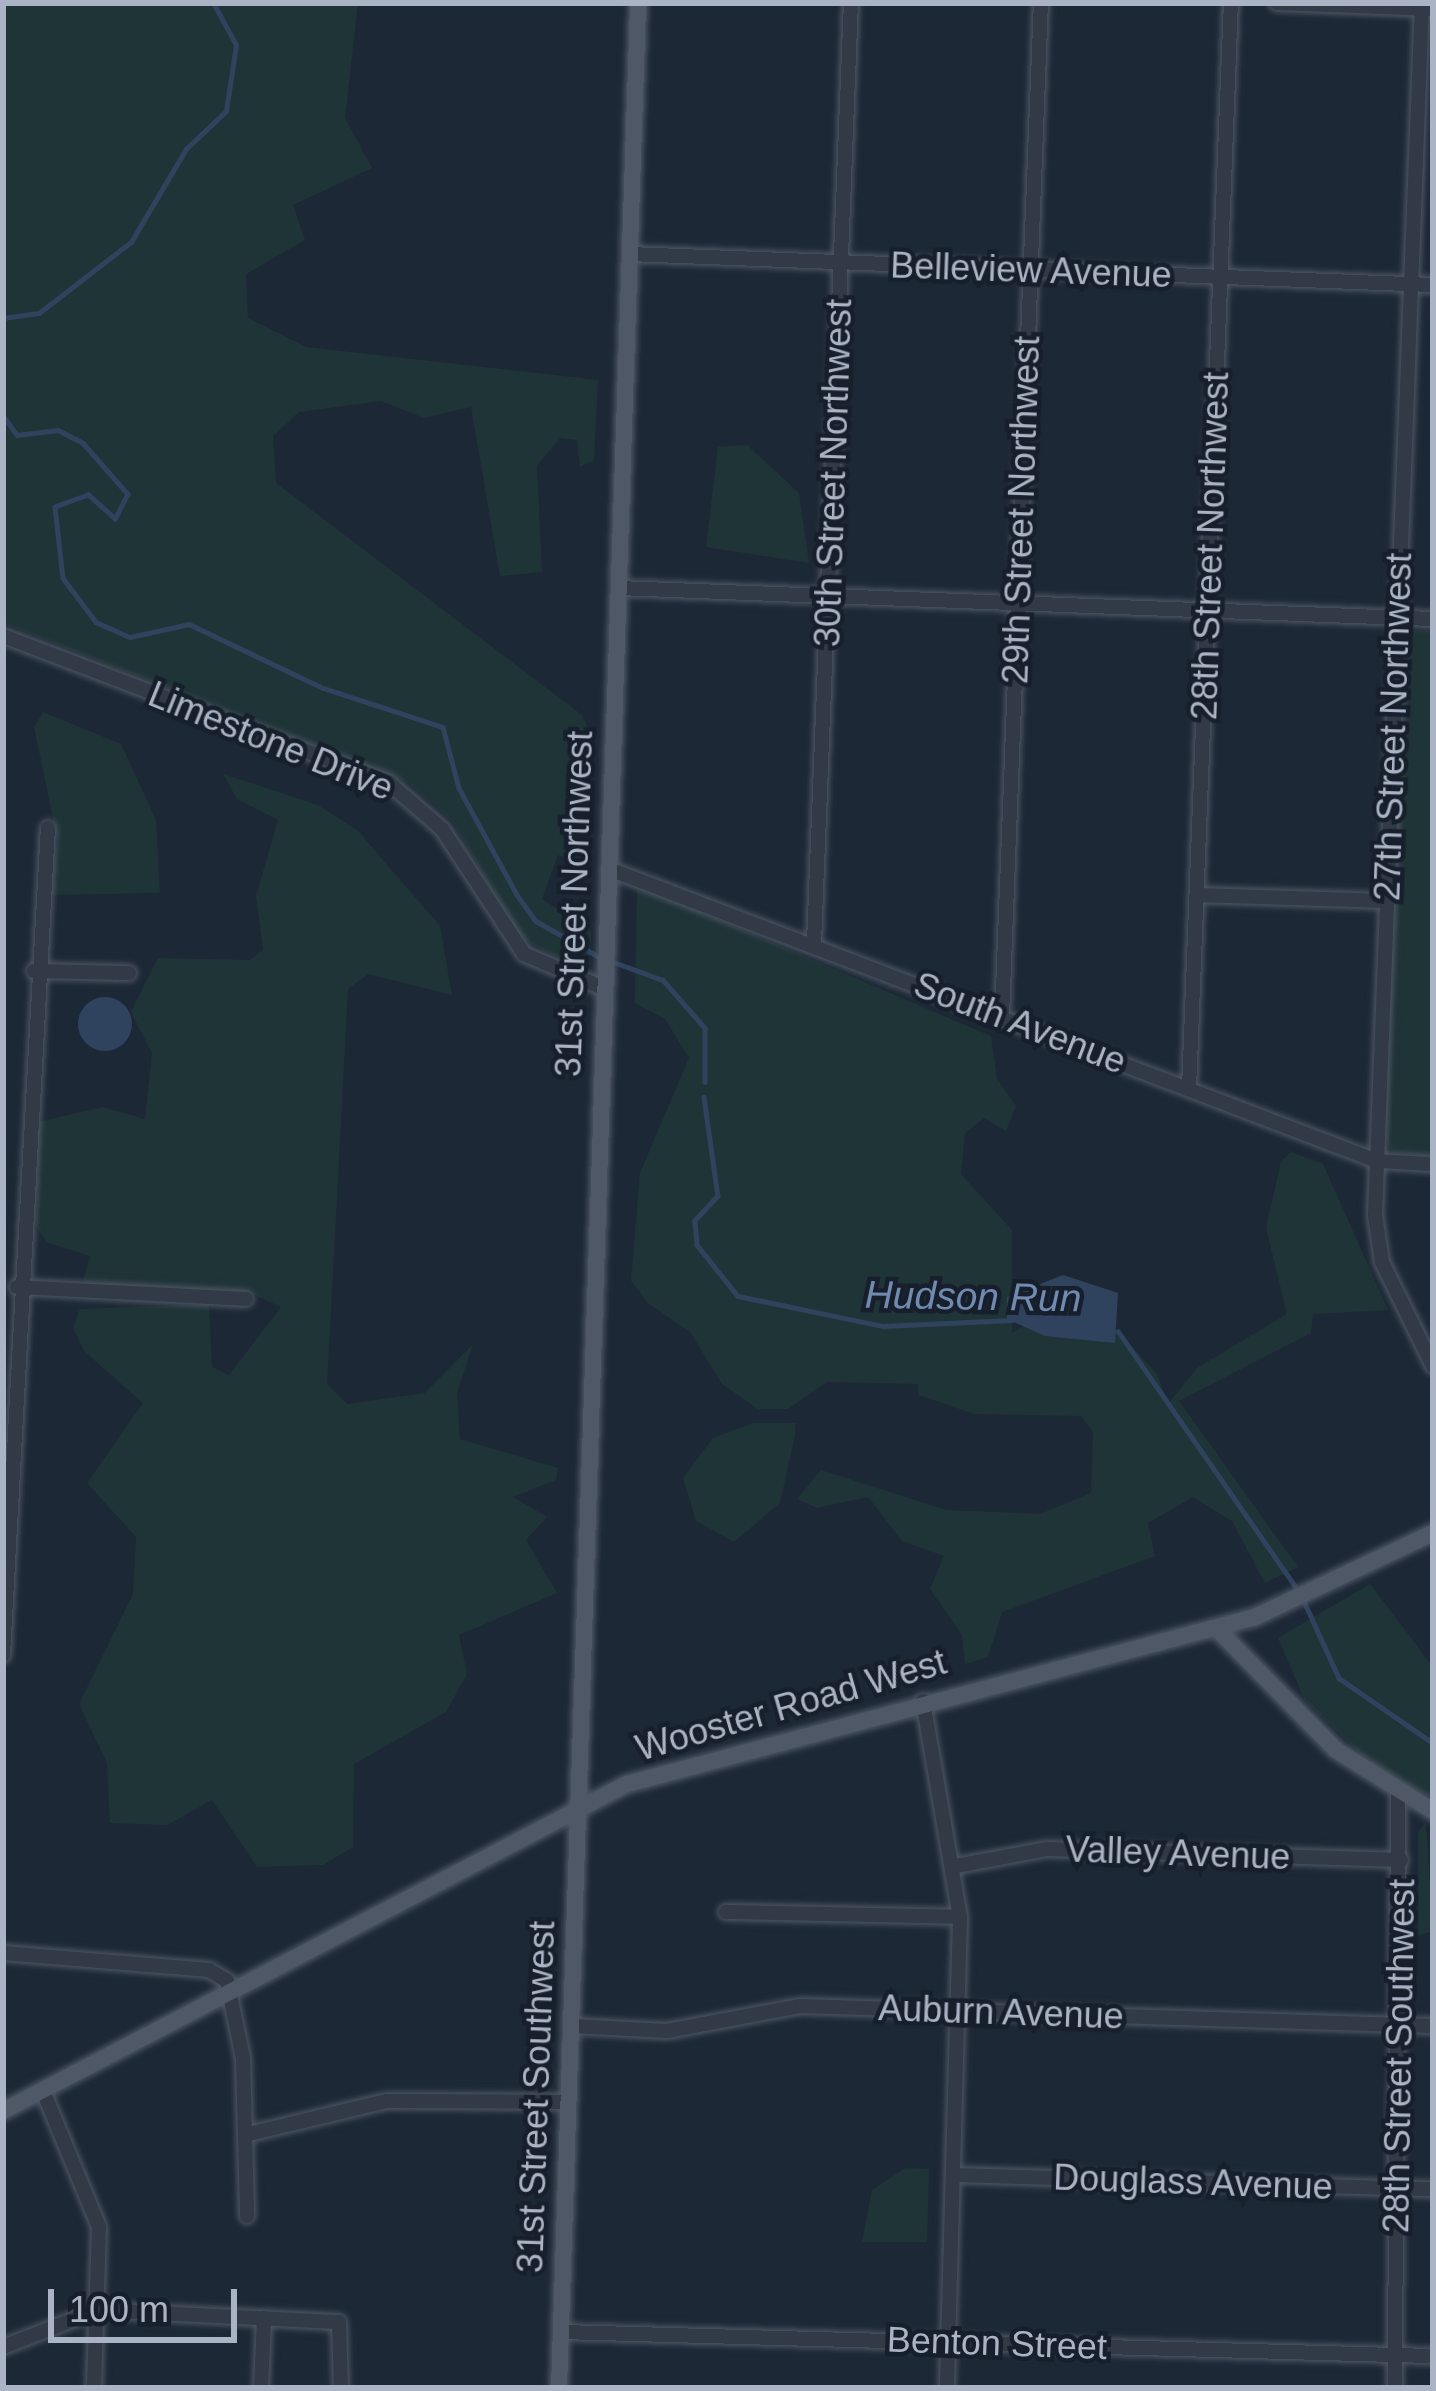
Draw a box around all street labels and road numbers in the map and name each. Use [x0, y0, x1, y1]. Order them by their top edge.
street label: Belleview Avenue [889, 243, 1173, 297]
street label: 30th Street Northwest [805, 298, 861, 648]
street label: 29th Street Northwest [993, 335, 1049, 685]
street label: 28th Street Northwest [1182, 371, 1238, 721]
street label: 27th Street Northwest [1365, 552, 1421, 902]
street label: Limestone Drive [142, 672, 400, 810]
street label: 31st Street Northwest [546, 730, 602, 1078]
street label: South Avenue [907, 962, 1133, 1084]
street label: Wooster Road West [631, 1640, 951, 1770]
street label: Valley Avenue [1064, 1827, 1292, 1879]
street label: 28th Street Southwest [1374, 1879, 1424, 2233]
street label: 31st Street Southwest [508, 1920, 564, 2274]
street label: Auburn Avenue [877, 1986, 1125, 2038]
street label: Douglass Avenue [1052, 2156, 1334, 2208]
street label: Benton Street [886, 2318, 1108, 2368]

